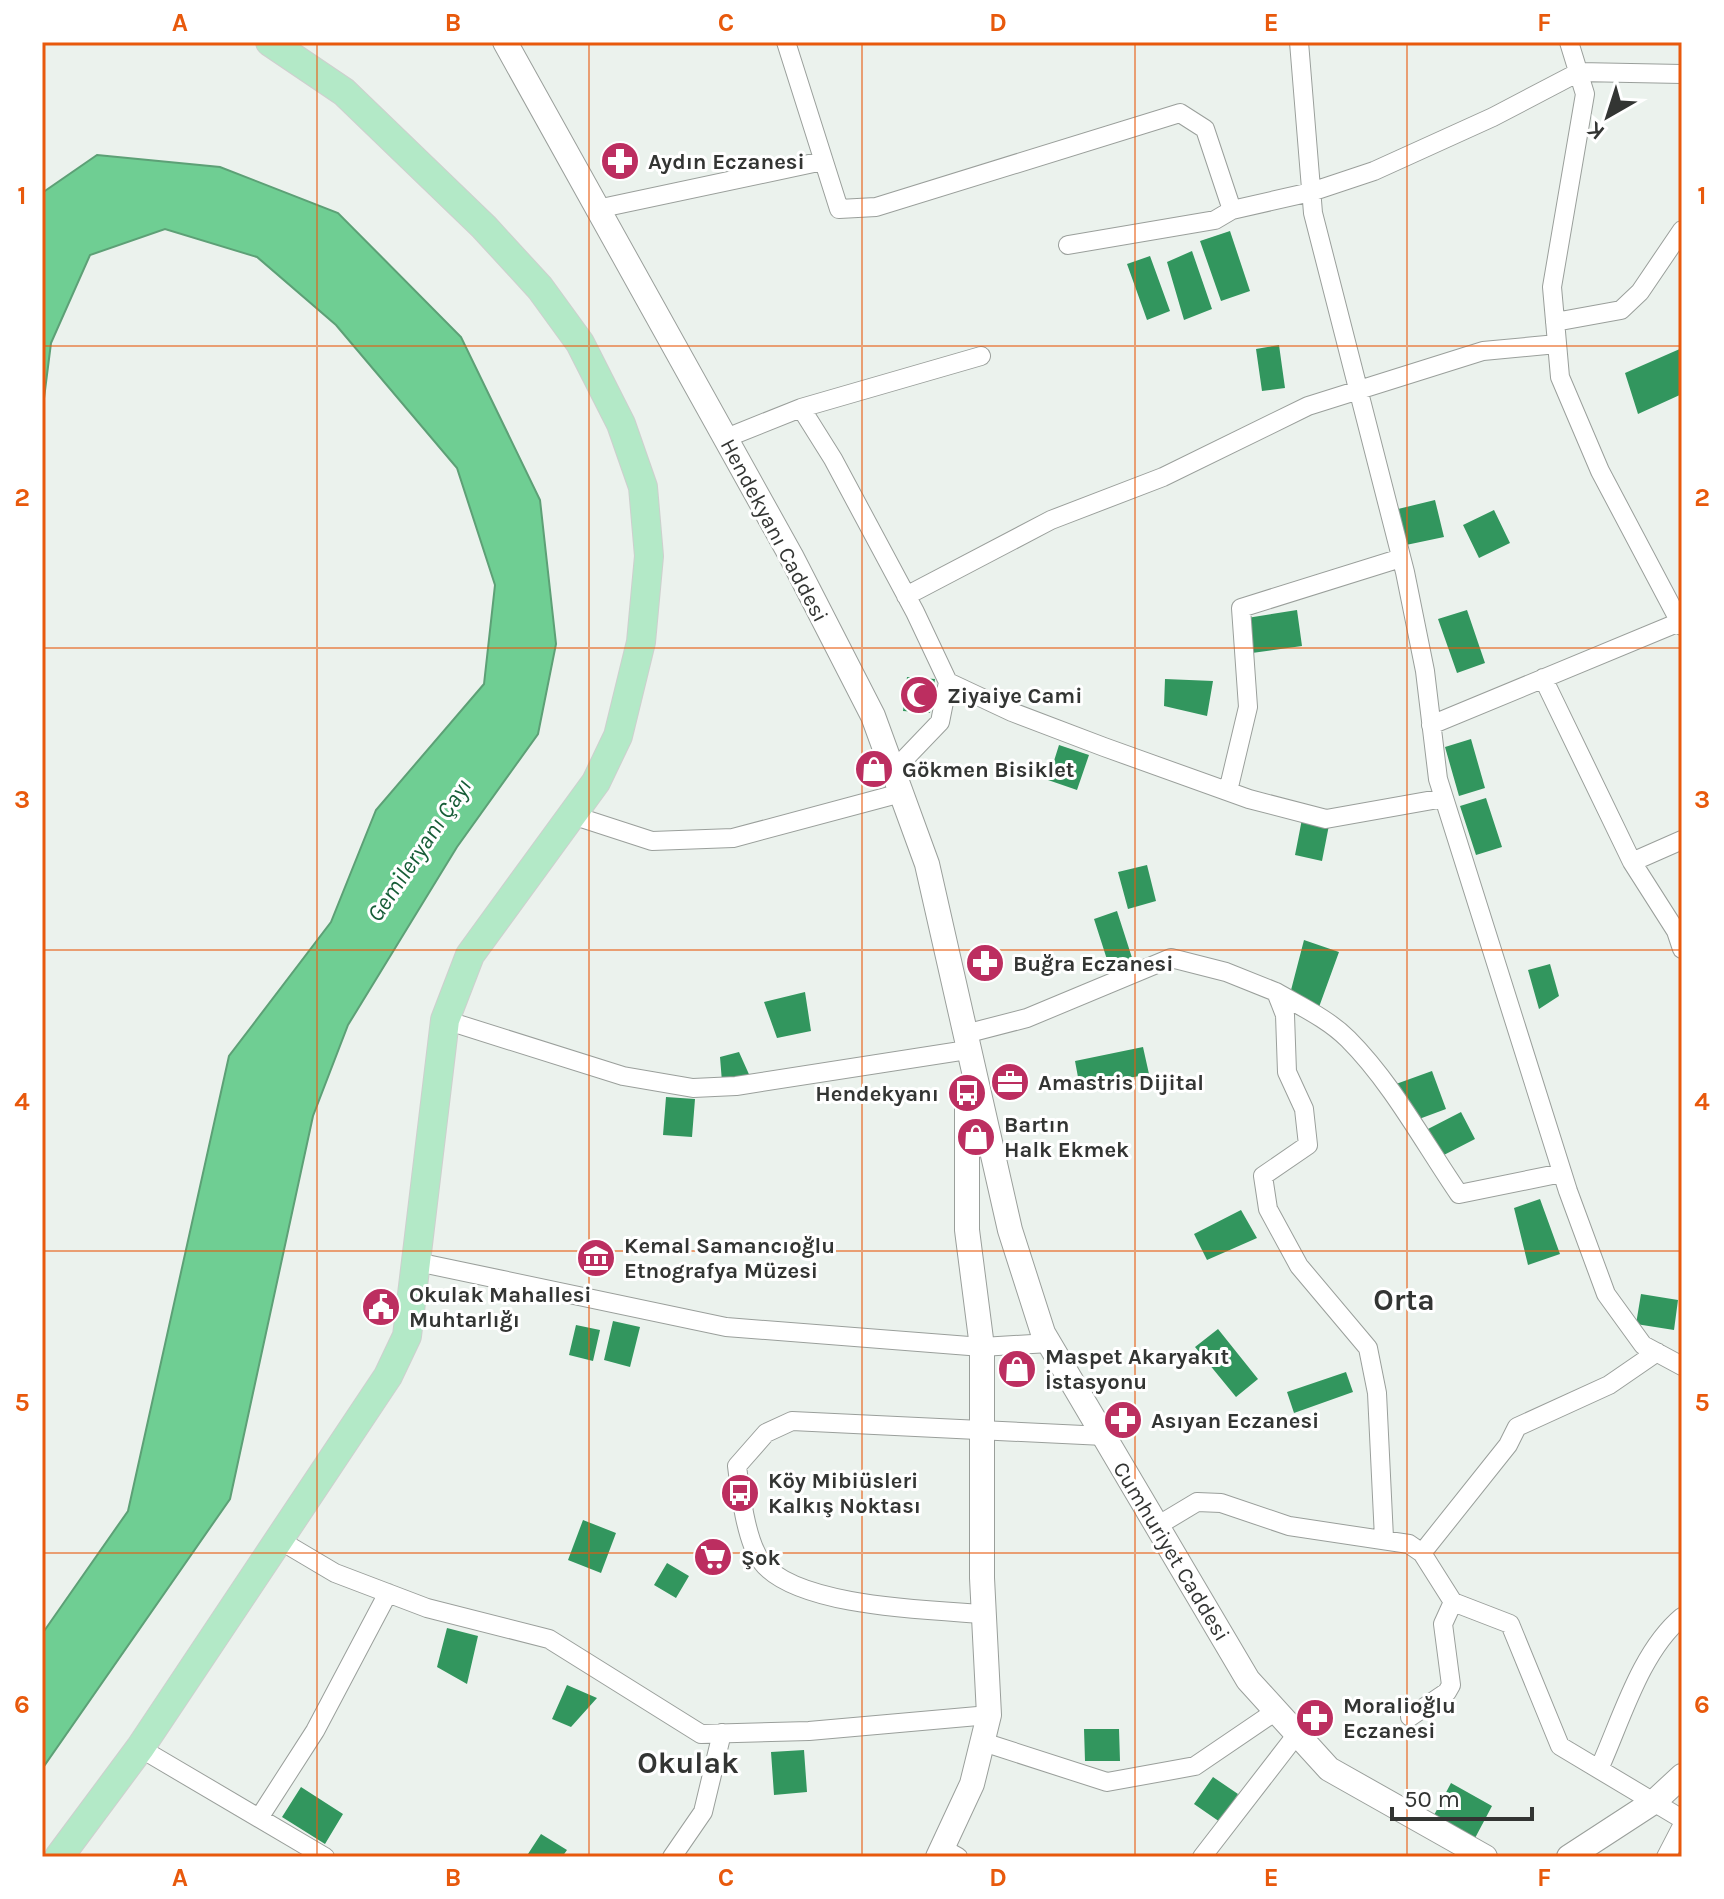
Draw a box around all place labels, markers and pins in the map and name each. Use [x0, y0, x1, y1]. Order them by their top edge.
pharmacy icon: Aydın Eczanesi [599, 140, 641, 182]
place label: Aydın Eczanesi [648, 149, 805, 175]
mosque icon: Ziyaiye Cami [898, 674, 940, 716]
place label: Ziyaiye Cami [947, 683, 1082, 709]
shop icon: Gökmen Bisiklet [853, 748, 895, 790]
place label: Gökmen Bisiklet [902, 757, 1075, 783]
pharmacy icon: Buğra Eczanesi [964, 942, 1006, 984]
place label: Buğra Eczanesi [1013, 951, 1173, 977]
office icon: Amastris Dijital [989, 1061, 1031, 1103]
place label: Amastris Dijital [1038, 1070, 1204, 1096]
bus stop icon: Hendekyanı [946, 1072, 988, 1114]
place label: Hendekyanı [815, 1081, 939, 1107]
place label: Bartın Halk Ekmek [1004, 1112, 1129, 1163]
shop icon: Bartın Halk Ekmek [955, 1116, 997, 1158]
place label: Kemal Samancıoğlu Etnografya Müzesi [624, 1233, 835, 1284]
museum icon: Kemal Samancıoğlu Etnografya Müzesi [575, 1237, 617, 1279]
place label: Okulak Mahallesi Muhtarlığı [409, 1282, 592, 1333]
public building icon: Okulak Mahallesi Muhtarlığı [360, 1286, 402, 1328]
place label: Maspet Akaryakıt İstasyonu [1045, 1344, 1229, 1395]
shop icon: Maspet Akaryakıt İstasyonu [996, 1348, 1038, 1390]
pharmacy icon: Asıyan Eczanesi [1102, 1399, 1144, 1441]
place label: Asıyan Eczanesi [1151, 1408, 1319, 1434]
place label: Köy Mibiüsleri Kalkış Noktası [768, 1468, 921, 1519]
bus stop icon: Köy Mibiüsleri Kalkış Noktası [719, 1472, 761, 1514]
supermarket icon: Şok [692, 1536, 734, 1578]
place label: Şok [741, 1545, 781, 1571]
place label: Moralioğlu Eczanesi [1343, 1693, 1456, 1744]
pharmacy icon: Moralioğlu Eczanesi [1294, 1697, 1336, 1739]

